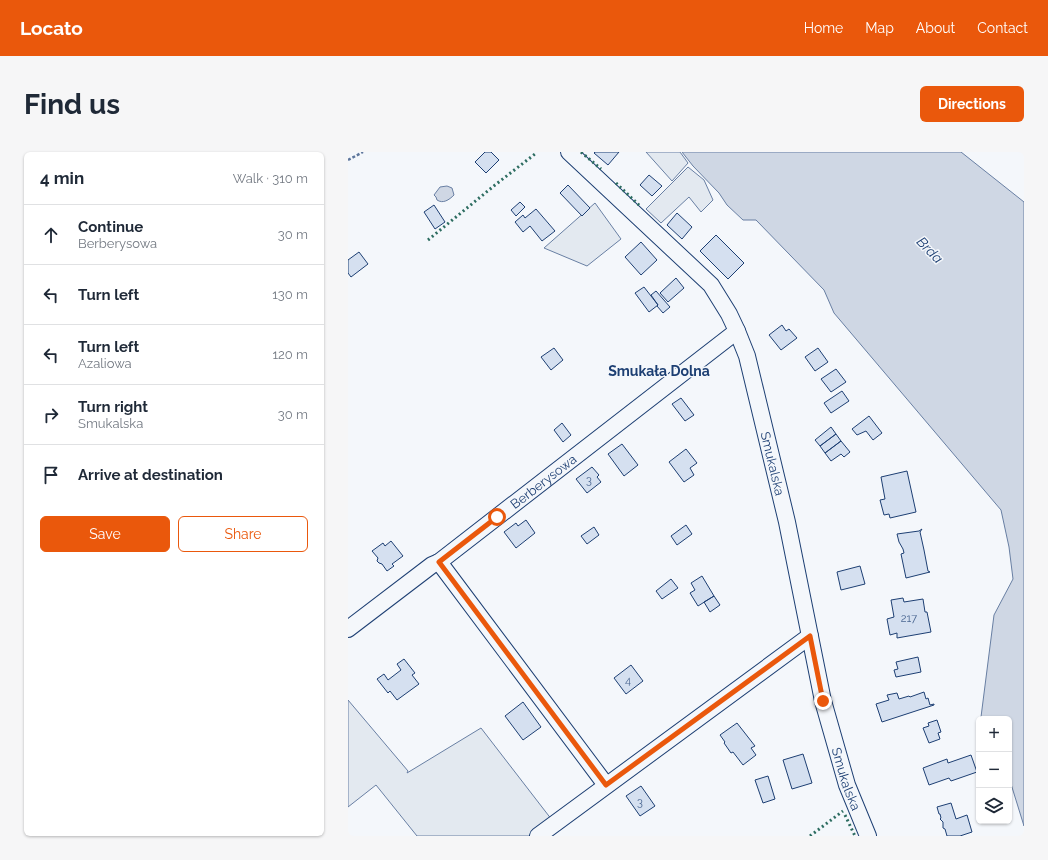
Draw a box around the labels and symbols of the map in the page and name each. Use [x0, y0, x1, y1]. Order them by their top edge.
water label: Brda [914, 234, 946, 266]
district label: Smukała Dolna [608, 363, 710, 379]
street label: Smukalska [758, 430, 788, 497]
street label: Berberysowa [507, 451, 579, 511]
house number: 3 [586, 474, 592, 487]
route start [488, 508, 506, 526]
house number: 217 [901, 612, 917, 625]
house number: 4 [625, 674, 631, 687]
route end [814, 692, 832, 710]
street label: Smukalska [829, 746, 864, 812]
house number: 3 [637, 796, 643, 809]

